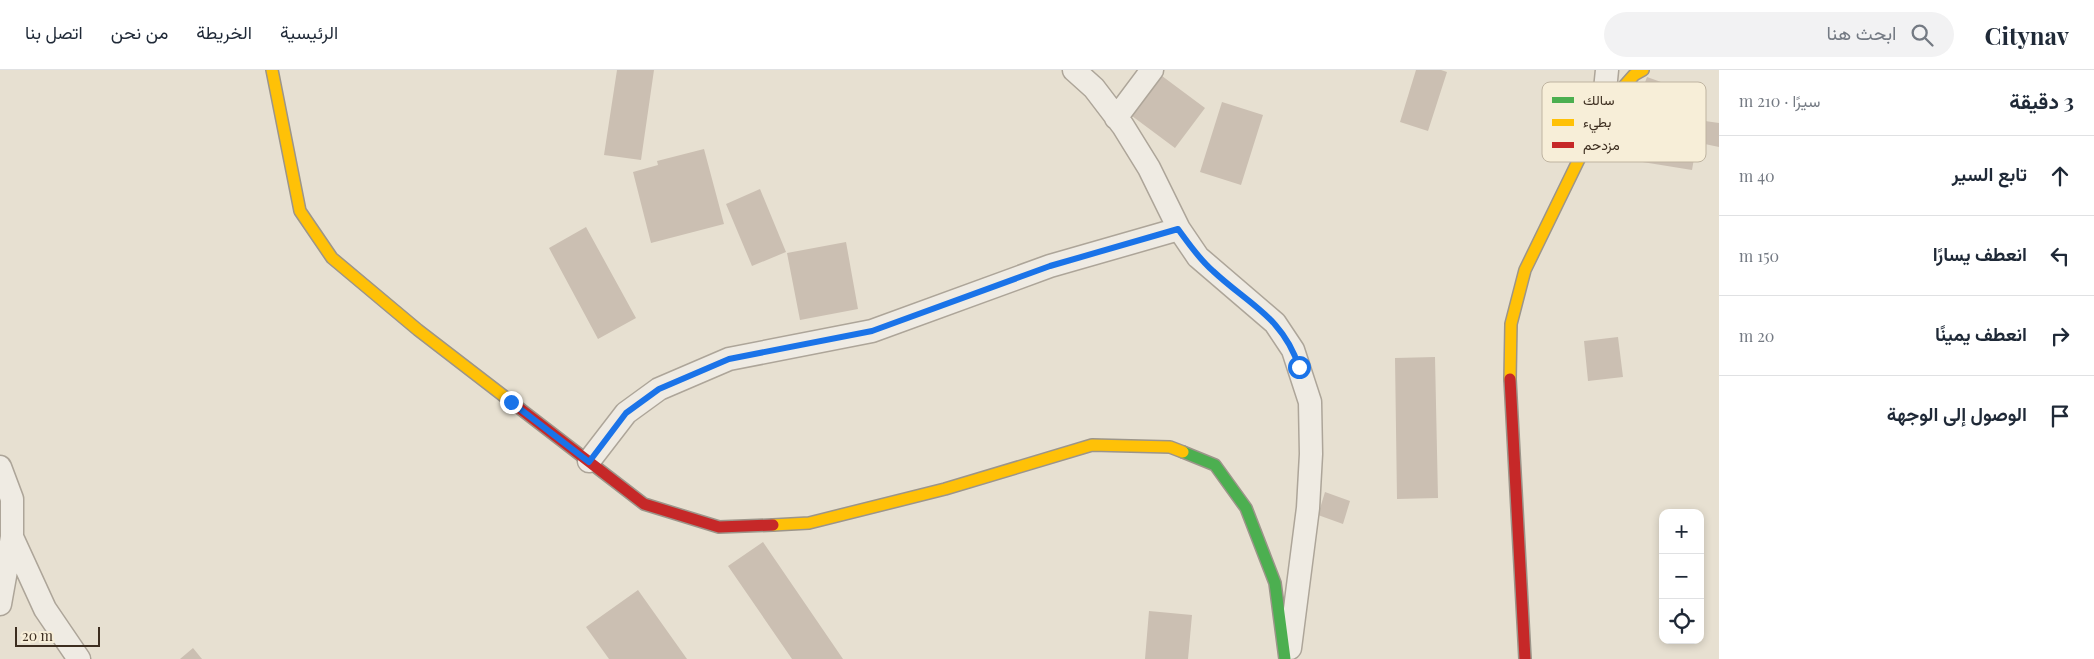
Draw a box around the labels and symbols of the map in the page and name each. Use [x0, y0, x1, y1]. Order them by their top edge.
legend [1542, 82, 1706, 162]
text: سالك [1583, 90, 1614, 109]
text: بطيء [1583, 112, 1611, 134]
text: مزدحم [1583, 135, 1620, 154]
route start [1288, 356, 1311, 379]
route end [500, 391, 523, 414]
scale bar [15, 624, 100, 647]

